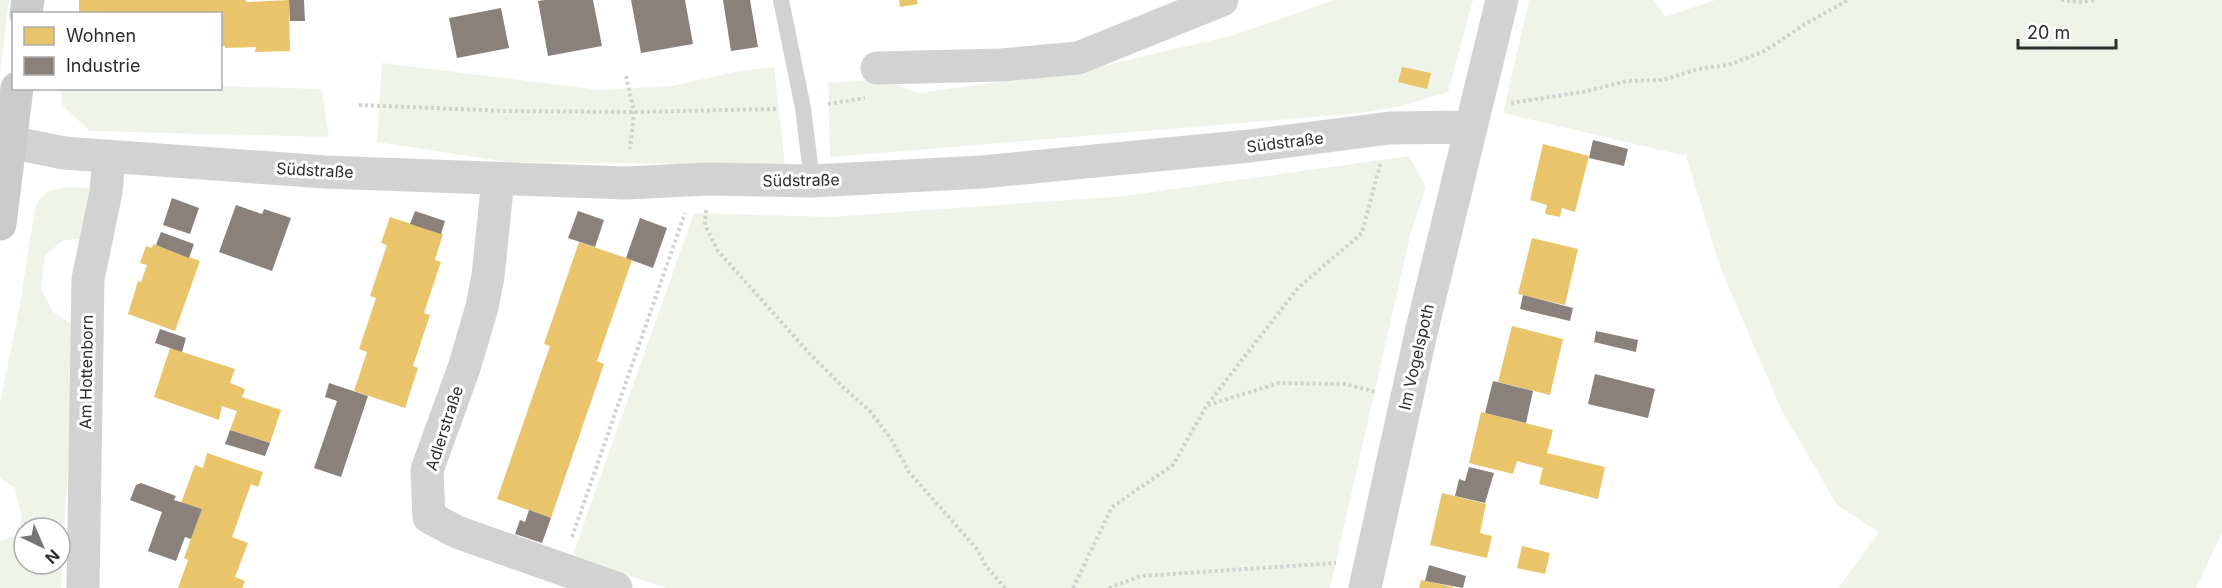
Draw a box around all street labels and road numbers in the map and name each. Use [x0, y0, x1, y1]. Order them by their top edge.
street label: Südstraße [1245, 127, 1325, 157]
street label: Südstraße [276, 158, 354, 182]
street label: Südstraße [762, 169, 840, 191]
street label: Im Vogelspoth [1394, 302, 1438, 412]
street label: Am Hottenborn [75, 314, 97, 430]
street label: Adlerstraße [421, 383, 467, 473]

